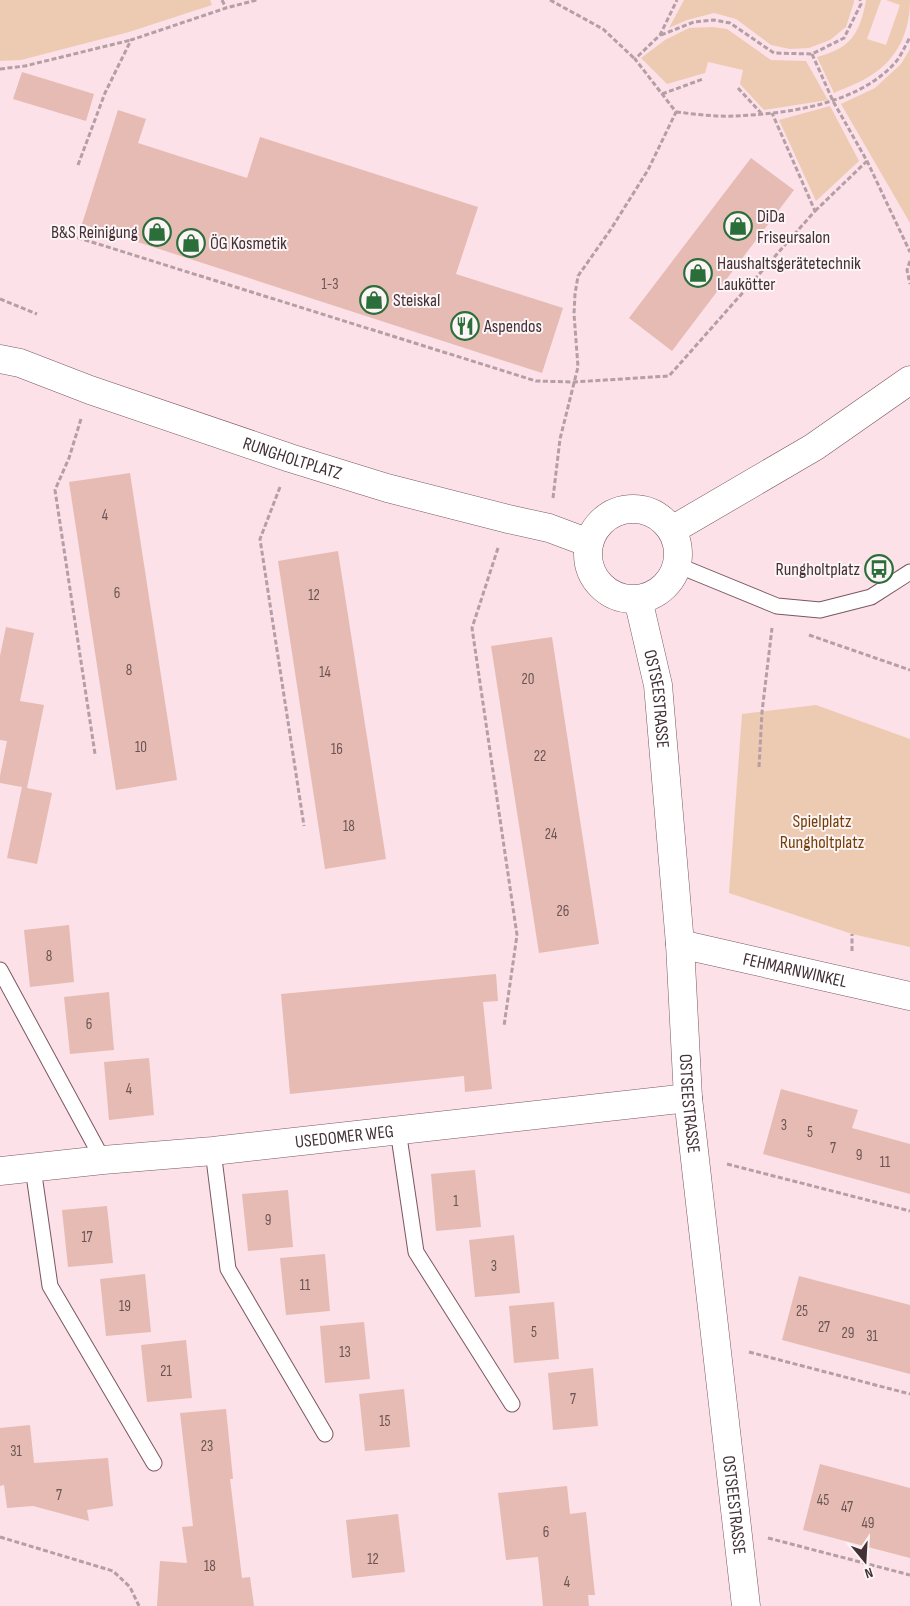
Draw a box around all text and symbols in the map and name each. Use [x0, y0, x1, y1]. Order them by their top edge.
place label: DiDa Friseursalon [757, 206, 830, 248]
shop icon: DiDa Friseursalon [723, 211, 753, 241]
shop icon: B&S Reinigung [142, 217, 172, 247]
place label: B&S Reinigung [51, 222, 138, 243]
shop icon: ÖG Kosmetik [176, 228, 206, 258]
place label: ÖG Kosmetik [210, 233, 287, 254]
place label: Haushaltsgerätetechnik Laukötter [717, 253, 861, 295]
shop icon: Haushaltsgerätetechnik Laukötter [683, 258, 713, 288]
house number: 1-3 [321, 275, 339, 294]
shop icon: Steiskal [359, 285, 389, 315]
place label: Steiskal [393, 290, 440, 311]
restaurant icon: Aspendos [450, 311, 480, 341]
place label: Aspendos [483, 316, 542, 337]
street label: RUNGHOLTPLATZ [240, 433, 345, 484]
house number: 4 [102, 506, 108, 525]
bus stop icon: Rungholtplatz [864, 554, 894, 584]
place label: Rungholtplatz [775, 559, 861, 580]
house number: 6 [114, 584, 120, 603]
house number: 12 [308, 586, 320, 605]
street label: OSTSEESTRASSE [639, 648, 673, 749]
house number: 8 [126, 661, 132, 680]
house number: 14 [319, 663, 331, 682]
house number: 20 [522, 670, 534, 689]
house number: 10 [135, 738, 147, 757]
house number: 16 [331, 740, 343, 759]
house number: 22 [534, 747, 546, 766]
park label: Spielplatz Rungholtplatz [780, 811, 865, 853]
house number: 18 [343, 817, 355, 836]
house number: 24 [545, 825, 557, 844]
house number: 26 [557, 902, 569, 921]
house number: 8 [46, 947, 52, 966]
street label: FEHMARNWINKEL [741, 949, 849, 993]
house number: 6 [86, 1015, 92, 1034]
street label: OSTSEESTRASSE [675, 1053, 704, 1154]
house number: 4 [126, 1080, 132, 1099]
house number: 3 [781, 1116, 787, 1135]
street label: USEDOMER WEG [294, 1121, 395, 1153]
house number: 5 [807, 1123, 813, 1142]
house number: 7 [830, 1139, 836, 1158]
house number: 9 [856, 1146, 862, 1165]
house number: 11 [880, 1153, 891, 1172]
house number: 1 [453, 1192, 459, 1211]
house number: 9 [265, 1211, 271, 1230]
house number: 17 [81, 1228, 93, 1247]
house number: 3 [491, 1257, 497, 1276]
house number: 11 [300, 1276, 311, 1295]
house number: 19 [119, 1297, 131, 1316]
house number: 25 [796, 1302, 808, 1321]
house number: 27 [818, 1318, 830, 1337]
house number: 5 [531, 1323, 537, 1342]
house number: 29 [842, 1324, 854, 1343]
house number: 31 [866, 1327, 879, 1346]
house number: 13 [339, 1343, 351, 1362]
house number: 21 [160, 1362, 172, 1381]
house number: 7 [570, 1390, 576, 1409]
house number: 15 [379, 1412, 391, 1431]
house number: 23 [201, 1437, 213, 1456]
house number: 31 [10, 1442, 23, 1461]
street label: OSTSEESTRASSE [718, 1454, 750, 1556]
house number: 7 [56, 1486, 62, 1505]
house number: 45 [817, 1491, 829, 1510]
house number: 47 [841, 1498, 853, 1517]
house number: 49 [862, 1514, 874, 1533]
house number: 6 [543, 1523, 549, 1542]
north arrow [840, 1536, 890, 1586]
house number: 12 [367, 1550, 379, 1569]
house number: 18 [204, 1557, 216, 1576]
text: N [863, 1564, 875, 1582]
house number: 4 [564, 1573, 570, 1592]

